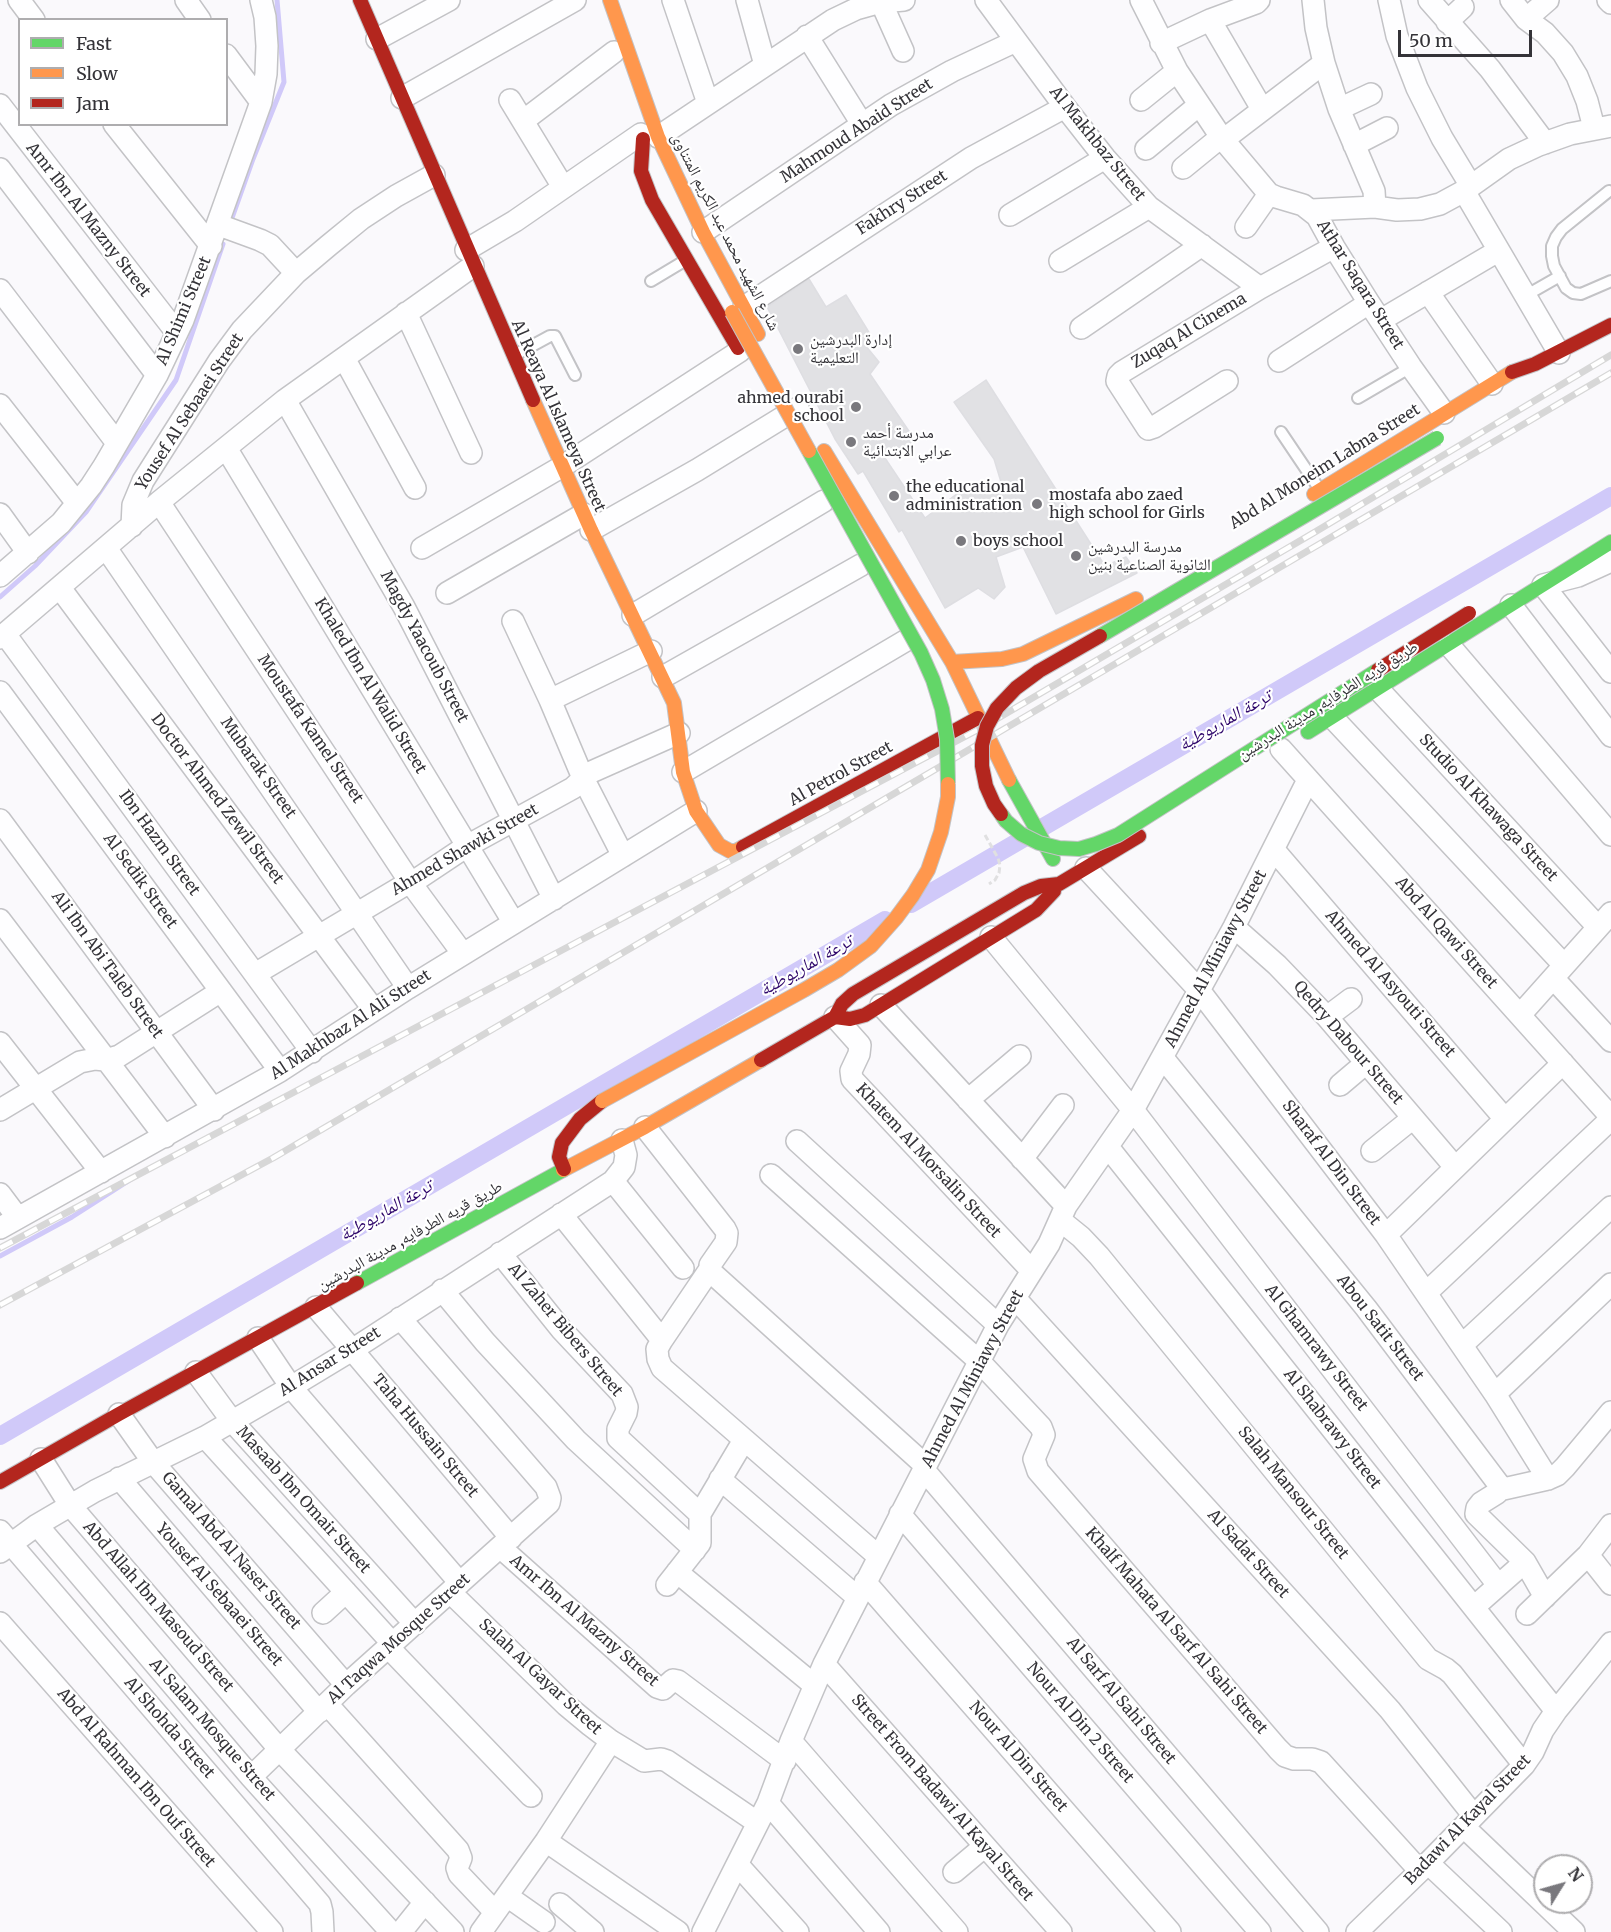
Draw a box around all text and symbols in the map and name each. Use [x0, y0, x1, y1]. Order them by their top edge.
legend [18, 18, 228, 126]
scale bar [1401, 18, 1534, 56]
text: 50 m [1409, 29, 1453, 52]
text: Fast [76, 32, 112, 55]
text: Slow [76, 62, 118, 85]
street label: Mahmoud Abaid Street [777, 75, 937, 187]
street label: Al Makhbaz Street [1045, 83, 1149, 205]
text: Jam [76, 92, 110, 115]
street label: شارع الشهيد محمد عبد الكريم المتناوى [667, 130, 783, 334]
street label: Amr Ibn Al Mazny Street [22, 139, 154, 301]
street label: Fakhry Street [853, 166, 951, 240]
street label: Athar Saqara Street [1312, 217, 1408, 353]
street label: Al Shimi Street [152, 254, 216, 368]
street label: Zuqaq Al Cinema [1128, 289, 1250, 373]
street label: Al Reaya Al Islameya Street [507, 317, 609, 515]
street label: Yousef Al Sebaaei Street [132, 330, 248, 494]
place label: إدارة البدرشين التعليمية [810, 330, 892, 368]
marker: إدارة البدرشين التعليمية [791, 342, 805, 356]
place label: ahmed ourabi school [738, 388, 844, 426]
marker: ahmed ourabi school [849, 400, 863, 414]
street label: Abd Al Moneim Labna Street [1226, 400, 1424, 534]
place label: مدرسة أحمد عرابي الابتدائية [863, 423, 952, 461]
marker: مدرسة أحمد عرابي الابتدائية [844, 435, 858, 449]
place label: the educational administration [906, 477, 1025, 515]
place label: mostafa abo zaed high school for Girls [1049, 485, 1205, 523]
marker: the educational administration [887, 489, 901, 503]
marker: mostafa abo zaed high school for Girls [1030, 497, 1044, 511]
place label: boys school [973, 531, 1063, 551]
marker: boys school [954, 534, 968, 548]
place label: مدرسة البدرشين الثانوية الصناعية بنين [1088, 537, 1211, 575]
marker: مدرسة البدرشين الثانوية الصناعية بنين [1069, 549, 1083, 563]
street label: Magdy Yaacoub Street [376, 568, 472, 726]
street label: Khaled Ibn Al Walid Street [310, 595, 430, 777]
street label: طريق قريه الطرفايه, مدينة البدرشين [1234, 638, 1422, 764]
street label: Moustafa Kamel Street [253, 651, 367, 807]
water label: ترعة الماريوطية [1175, 686, 1275, 756]
street label: Doctor Ahmed Zewil Street [147, 710, 287, 888]
street label: Mubarak Street [216, 714, 300, 822]
street label: Studio Al Khawaga Street [1415, 730, 1561, 886]
street label: Al Petrol Street [786, 738, 896, 810]
street label: Ibn Hazm Street [114, 787, 204, 899]
street label: Ahmed Shawki Street [388, 800, 542, 900]
street label: Al Sedik Street [99, 830, 181, 932]
street label: Ahmed Al Miniawy Street [1161, 867, 1271, 1051]
street label: Abd Al Qawi Street [1391, 873, 1501, 993]
street label: Ali Ibn Abi Taleb Street [47, 888, 167, 1042]
street label: Ahmed Al Asyouti Street [1321, 907, 1459, 1061]
water label: ترعة الماريوطية [756, 931, 856, 1001]
street label: Al Makhbaz Al Ali Street [267, 966, 435, 1084]
street label: Qedry Dabour Street [1289, 977, 1407, 1109]
street label: Khatem Al Morsalin Street [851, 1080, 1005, 1242]
street label: Sharaf Al Din Street [1278, 1097, 1384, 1229]
water label: ترعة الماريوطية [336, 1176, 436, 1246]
street label: طريق قريه الطرفايه, مدينة البدرشين [314, 1177, 506, 1295]
street label: Al Zaher Bibers Street [504, 1260, 626, 1400]
street label: Abou Satit Street [1333, 1271, 1427, 1385]
street label: Al Ghamrawy Street [1261, 1281, 1371, 1415]
street label: Ahmed Al Miniawy Street [918, 1287, 1028, 1471]
street label: Al Ansar Street [276, 1323, 384, 1401]
street label: Al Shabrawy Street [1279, 1365, 1385, 1493]
street label: Taha Hussain Street [368, 1371, 482, 1501]
street label: Masaab Ibn Omair Street [232, 1422, 374, 1578]
street label: Salah Mansour Street [1234, 1423, 1352, 1563]
street label: Gamal Abd Al Naser Street [157, 1468, 305, 1634]
street label: Al Sadat Street [1203, 1506, 1293, 1602]
street label: Abd Allah Ibn Masoud Street [79, 1518, 237, 1696]
street label: Yousef Al Sebaaei Street [152, 1520, 286, 1670]
street label: Khalf Mahata Al Sarf Al Sahi Street [1081, 1524, 1271, 1738]
street label: Amr Ibn Al Mazny Street [506, 1551, 662, 1691]
street label: Al Taqwa Mosque Street [324, 1570, 474, 1708]
street label: Salah Al Gayar Street [475, 1615, 605, 1739]
street label: Al Sarf Al Sahi Street [1062, 1634, 1180, 1768]
street label: Al Salam Mosque Street [145, 1655, 279, 1805]
street label: Nour Al Din 2 Street [1022, 1659, 1138, 1787]
street label: Al Shohda Street [120, 1673, 218, 1783]
street label: Abd Al Rahman Ibn Ouf Street [53, 1684, 219, 1872]
street label: Street From Badawi Al Kayal Street [847, 1691, 1037, 1905]
street label: Nour Al Din Street [965, 1698, 1071, 1816]
street label: Badawi Al Kayal Street [1401, 1751, 1535, 1889]
north arrow [1533, 1854, 1593, 1914]
text: N [1564, 1863, 1588, 1885]

